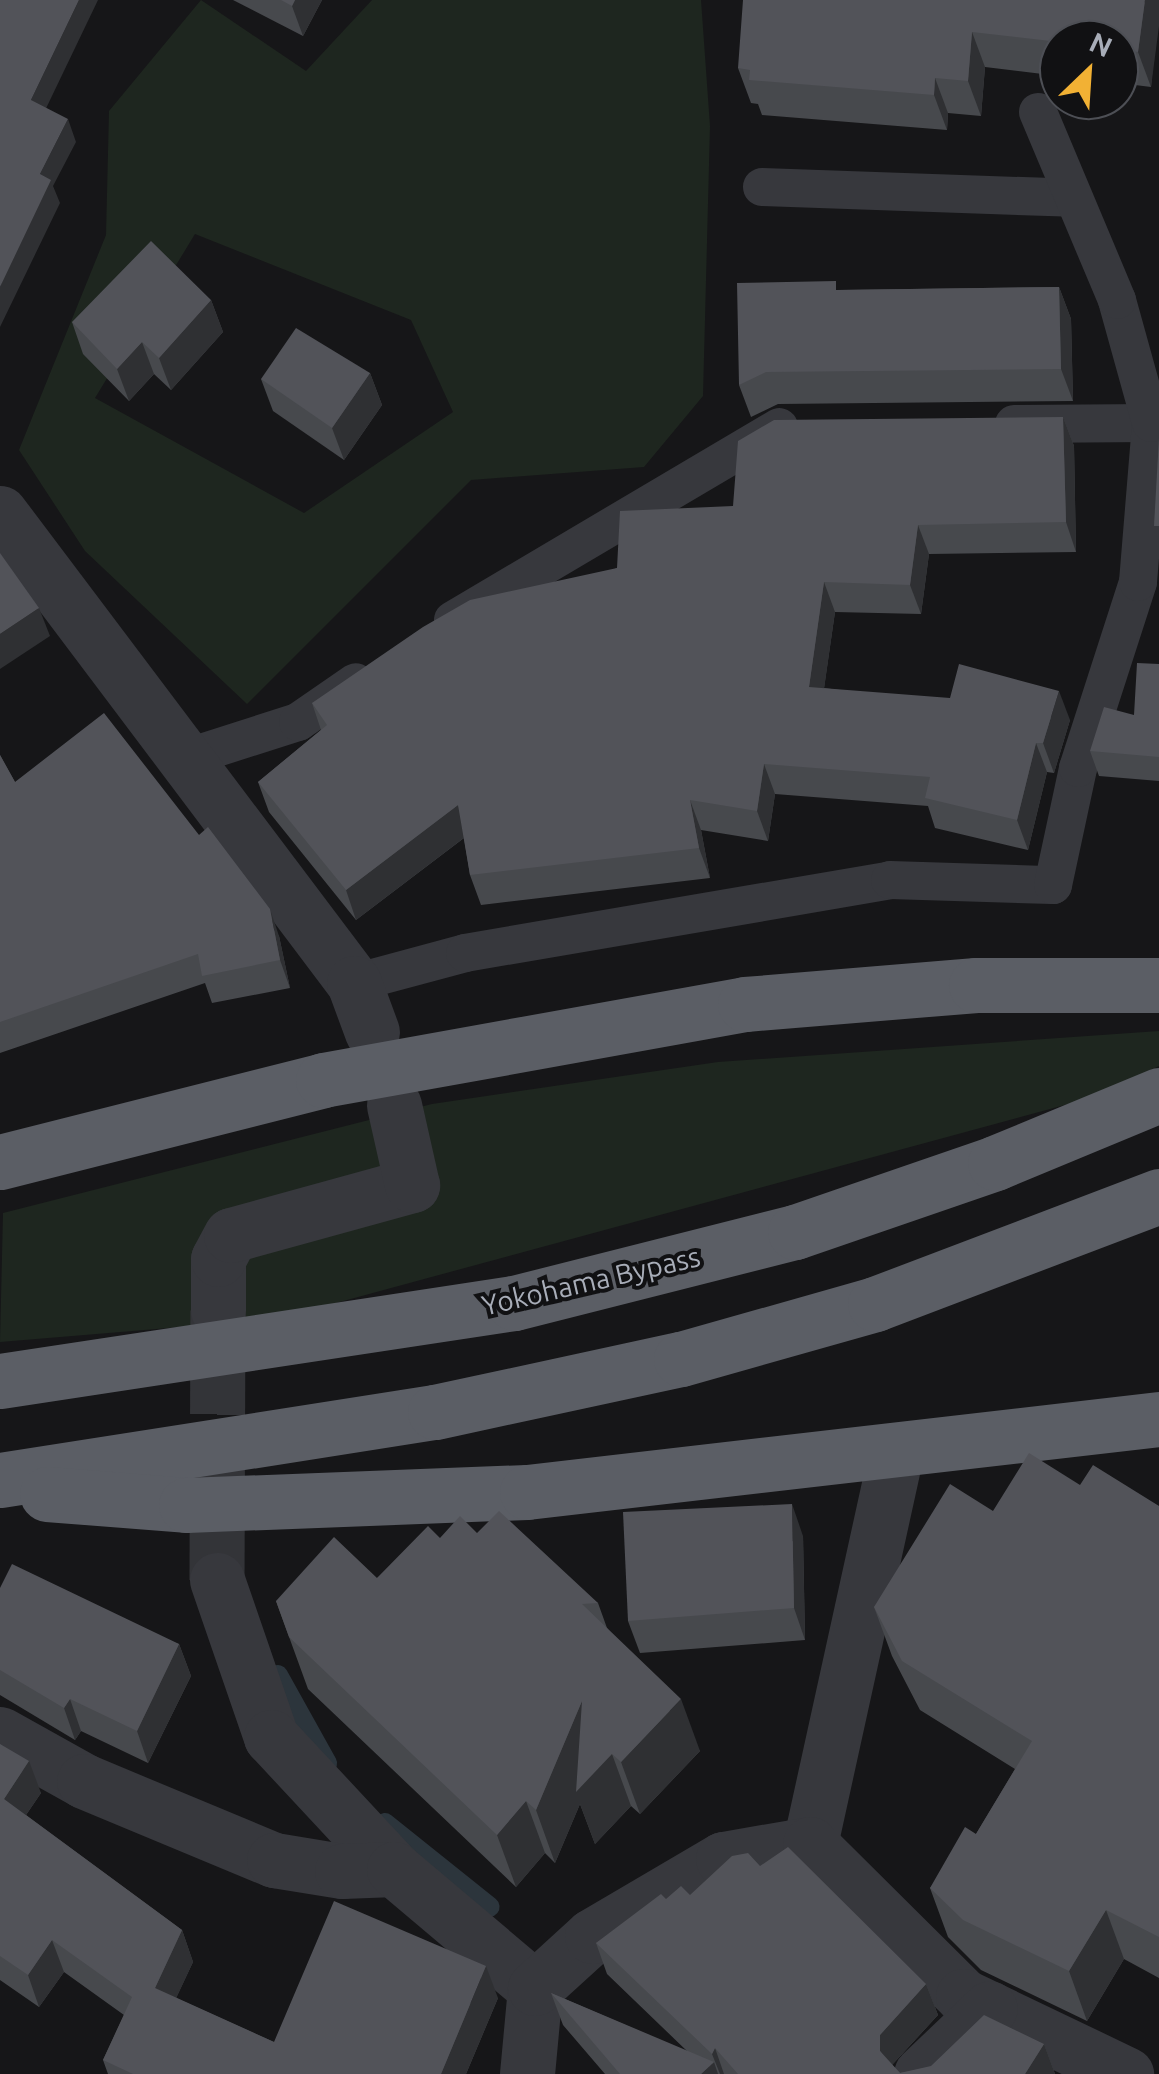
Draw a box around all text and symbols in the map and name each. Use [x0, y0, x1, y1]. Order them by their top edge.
north arrow [1039, 20, 1139, 120]
text: N [1085, 26, 1117, 63]
street label: Yokohama Bypass [479, 1240, 703, 1322]

